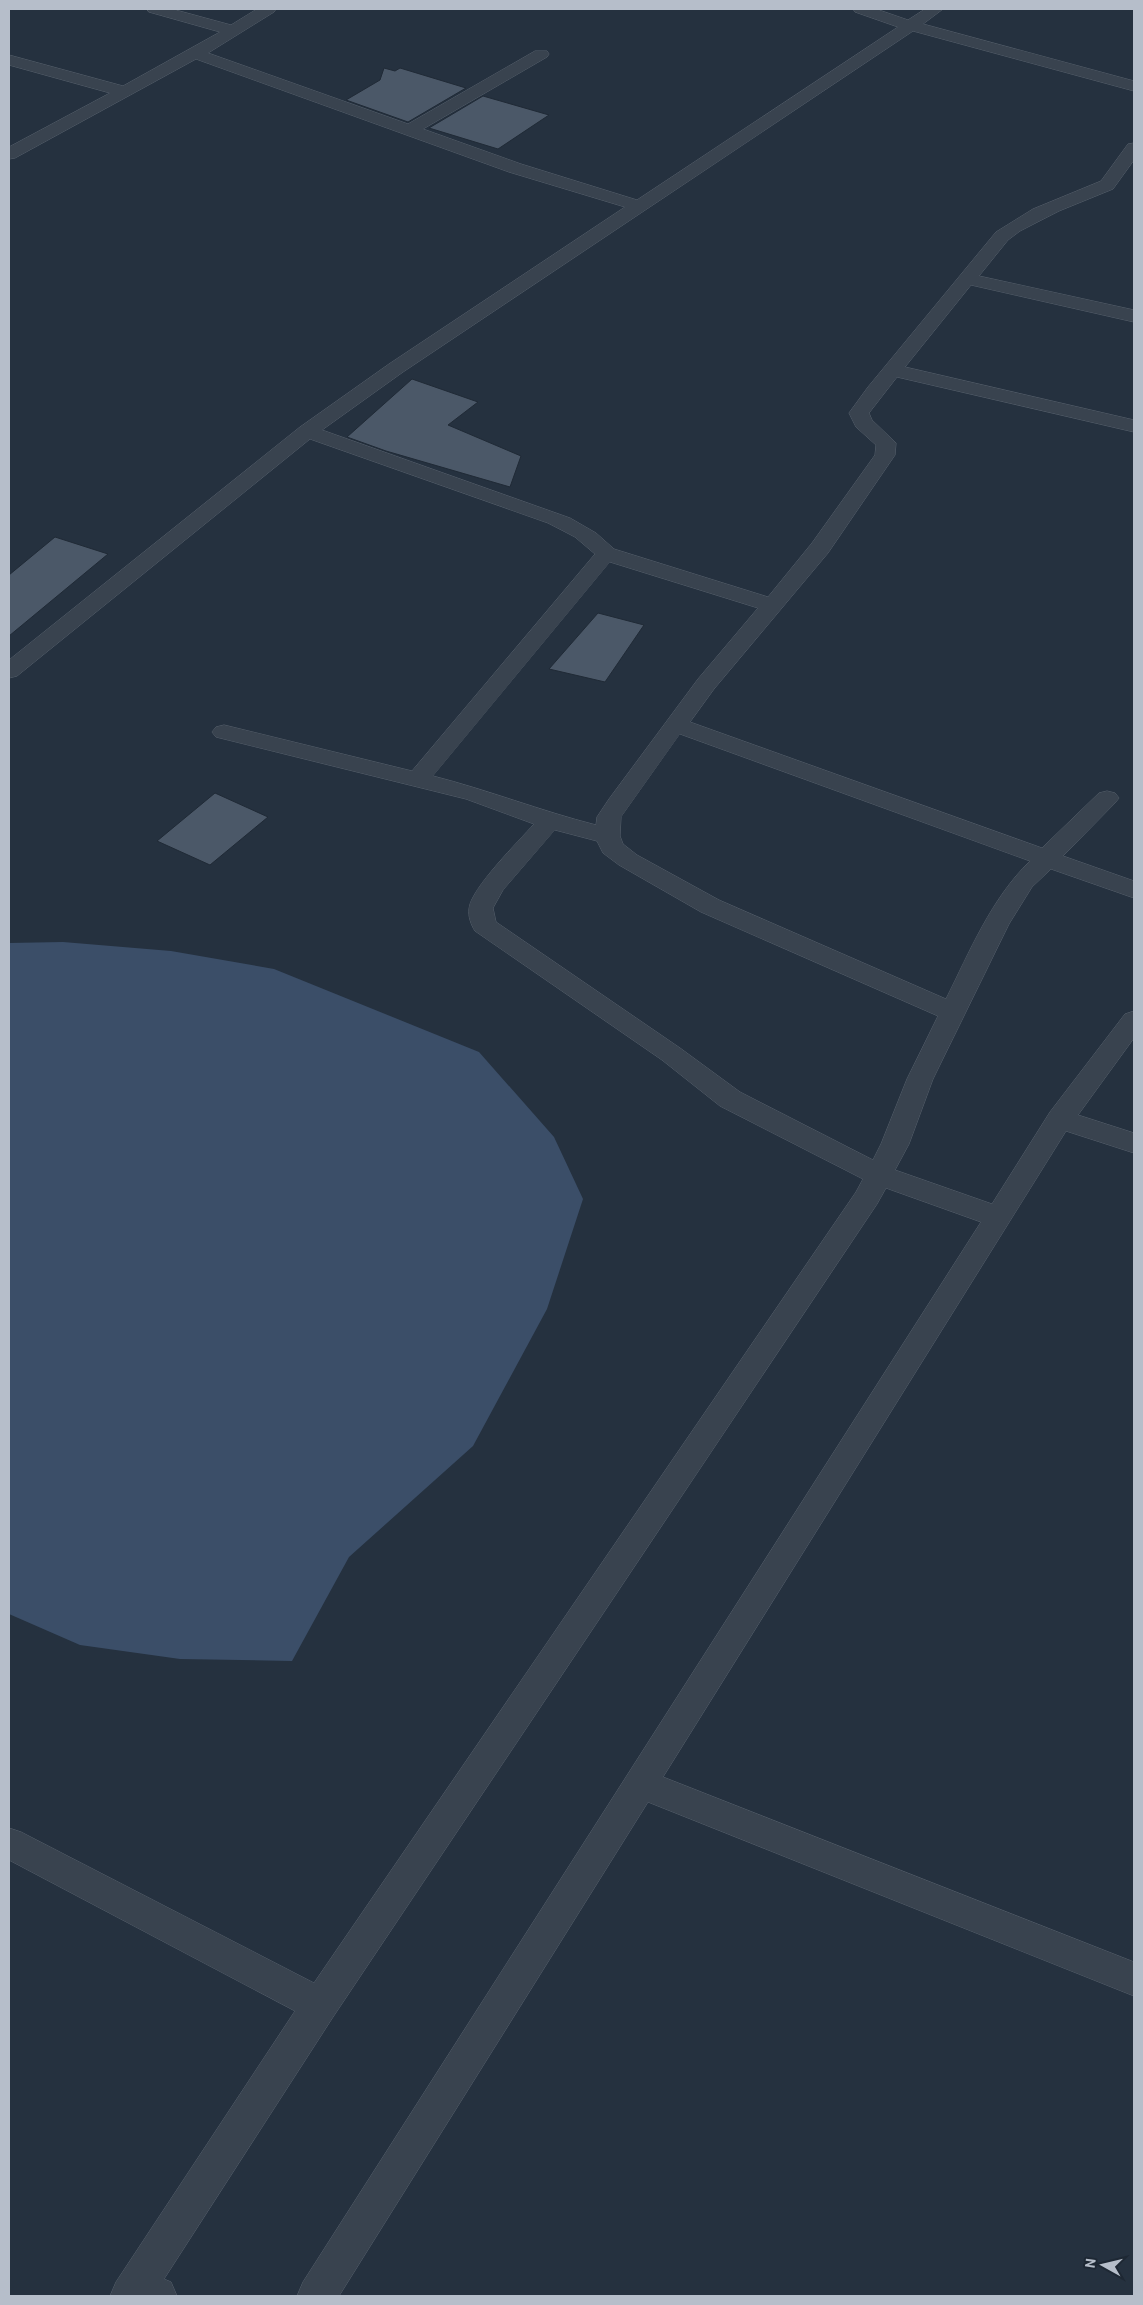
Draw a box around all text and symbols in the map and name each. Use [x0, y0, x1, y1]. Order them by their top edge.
north arrow [1078, 2240, 1128, 2290]
text: N [1081, 2257, 1099, 2269]

